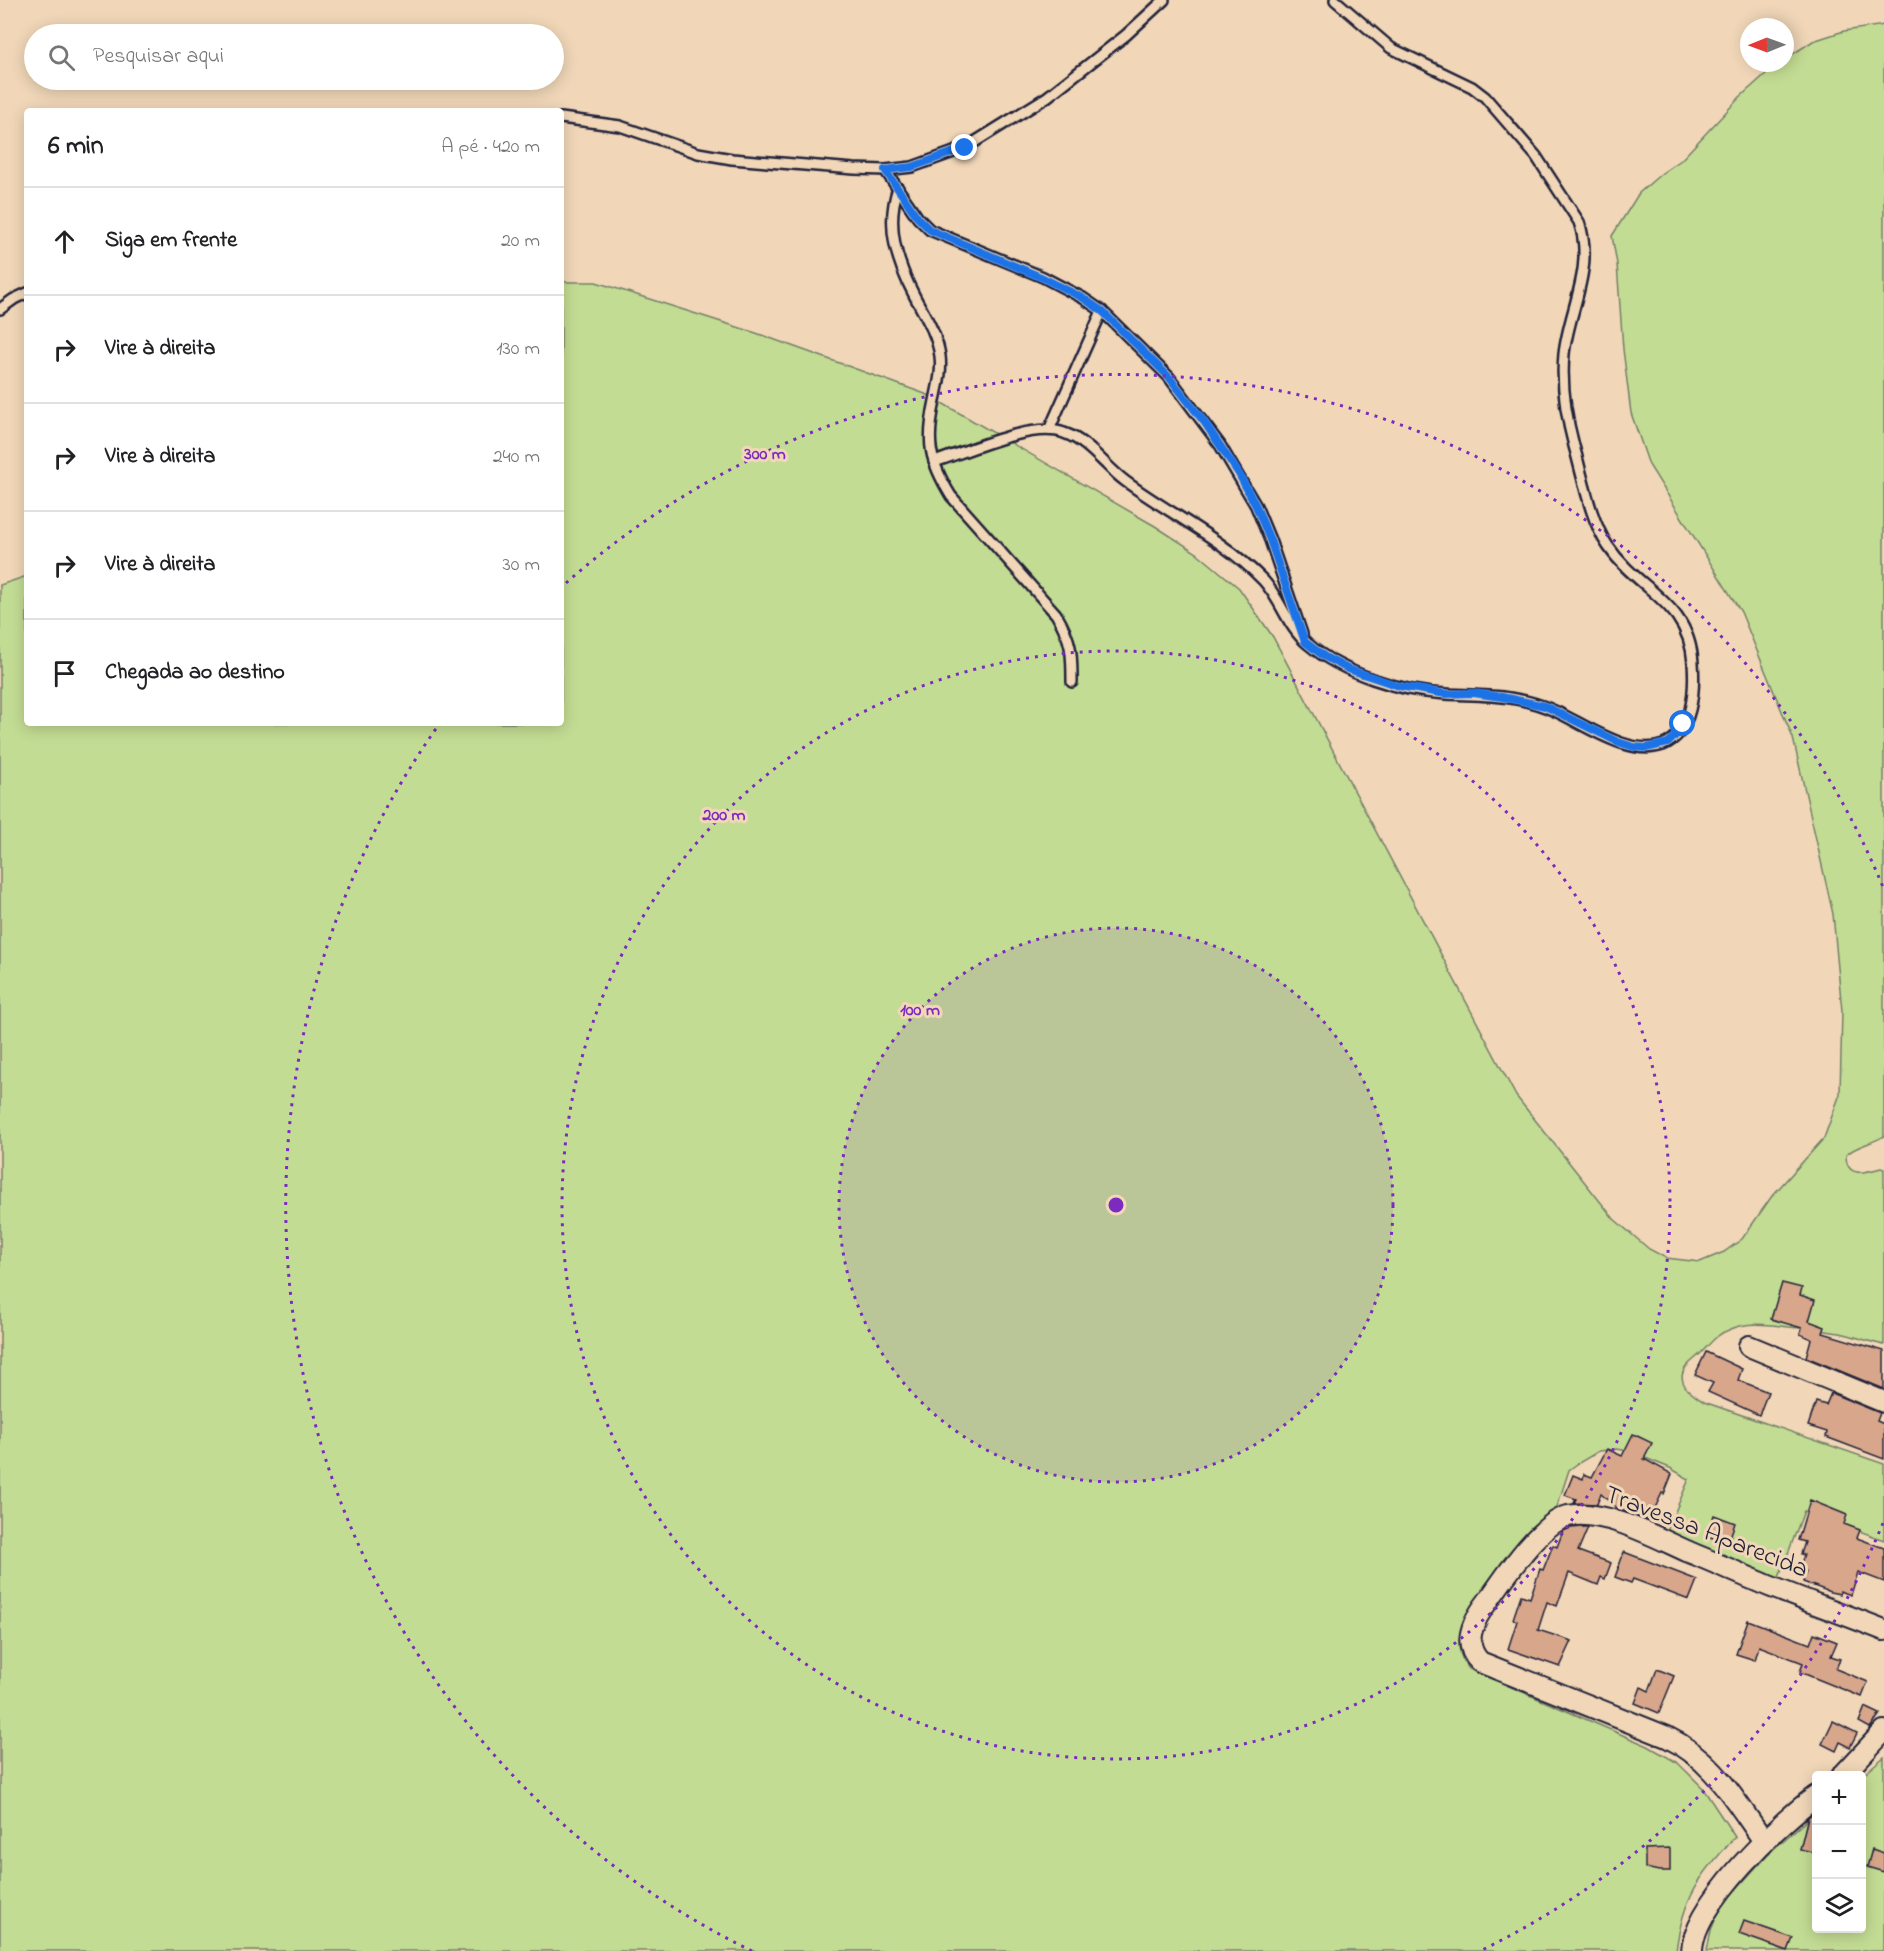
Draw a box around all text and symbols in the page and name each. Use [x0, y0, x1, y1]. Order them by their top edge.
north arrow [1740, 18, 1794, 72]
search box [24, 24, 564, 90]
icon: search [45, 41, 78, 74]
text: Pesquisar aqui [93, 41, 224, 73]
text: 6 min [48, 128, 104, 166]
text: A pé · 420 m [441, 133, 540, 162]
route end [951, 134, 977, 160]
icon: ahead [48, 225, 81, 258]
text: Siga em frente [105, 225, 237, 257]
text: 20 m [501, 227, 540, 256]
icon: right [48, 333, 81, 366]
text: Vire à direita [105, 333, 215, 365]
text: 130 m [496, 335, 540, 364]
icon: right [48, 441, 81, 474]
text: Vire à direita [105, 441, 215, 473]
text: 300 m [743, 442, 786, 468]
text: 240 m [493, 443, 540, 472]
icon: right [48, 549, 81, 582]
text: Vire à direita [105, 549, 215, 581]
text: 30 m [503, 551, 540, 580]
icon: arrive [48, 657, 81, 690]
text: Chegada ao destino [105, 657, 285, 689]
route start [1669, 710, 1695, 736]
text: 200 m [702, 803, 746, 829]
text: 100 m [900, 998, 940, 1024]
centre of rings [1106, 1195, 1126, 1215]
street label: Travessa Aparecida [1599, 1477, 1813, 1589]
map controls [1812, 1771, 1866, 1933]
button: + [1812, 1771, 1866, 1825]
button: − [1812, 1825, 1866, 1879]
button: layers [1812, 1879, 1866, 1933]

